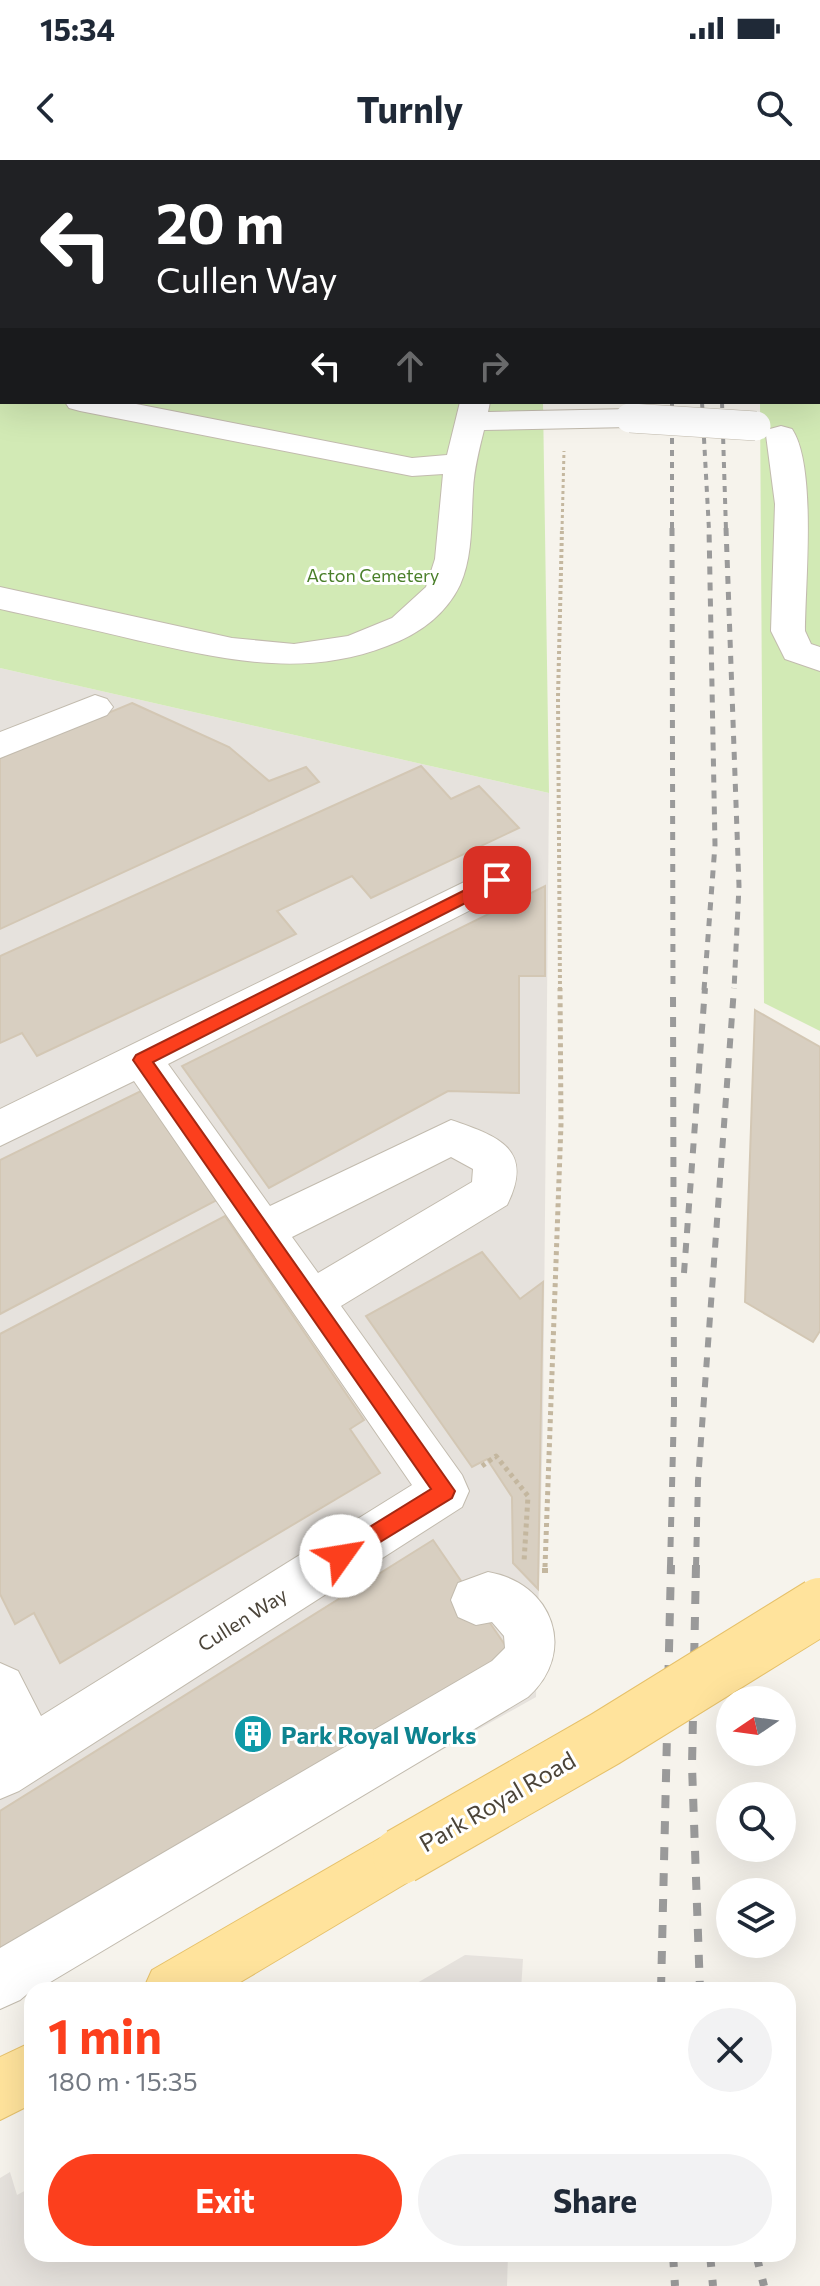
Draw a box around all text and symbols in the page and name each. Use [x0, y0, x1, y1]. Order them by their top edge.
text: 15:34 [40, 10, 115, 47]
icon: back [24, 86, 68, 130]
text: Turnly [357, 86, 463, 130]
icon: search [752, 86, 796, 130]
text: 20 m [156, 187, 284, 256]
icon: left [24, 192, 128, 296]
text: Cullen Way [156, 256, 337, 300]
icon: left [304, 344, 348, 388]
icon: ahead [388, 344, 432, 388]
icon: right [472, 344, 516, 388]
park label: Acton Cemetery [307, 564, 439, 586]
pin [463, 846, 531, 914]
icon: arrive [475, 858, 519, 902]
position arrow [299, 1514, 383, 1598]
street label: Cullen Way [193, 1582, 291, 1656]
north arrow [716, 1686, 796, 1766]
map controls [716, 1686, 796, 1958]
building icon: Park Royal Works [232, 1713, 274, 1755]
place label: Park Royal Works [281, 1720, 476, 1749]
street label: Park Royal Road [414, 1745, 580, 1857]
button: search [716, 1782, 796, 1862]
button: layers [716, 1878, 796, 1958]
text: 1 min [48, 2005, 162, 2064]
button: close [688, 2008, 772, 2092]
text: 180 m · 15:35 [48, 2065, 198, 2096]
button: Exit [48, 2154, 402, 2246]
button: Share [418, 2154, 772, 2246]

